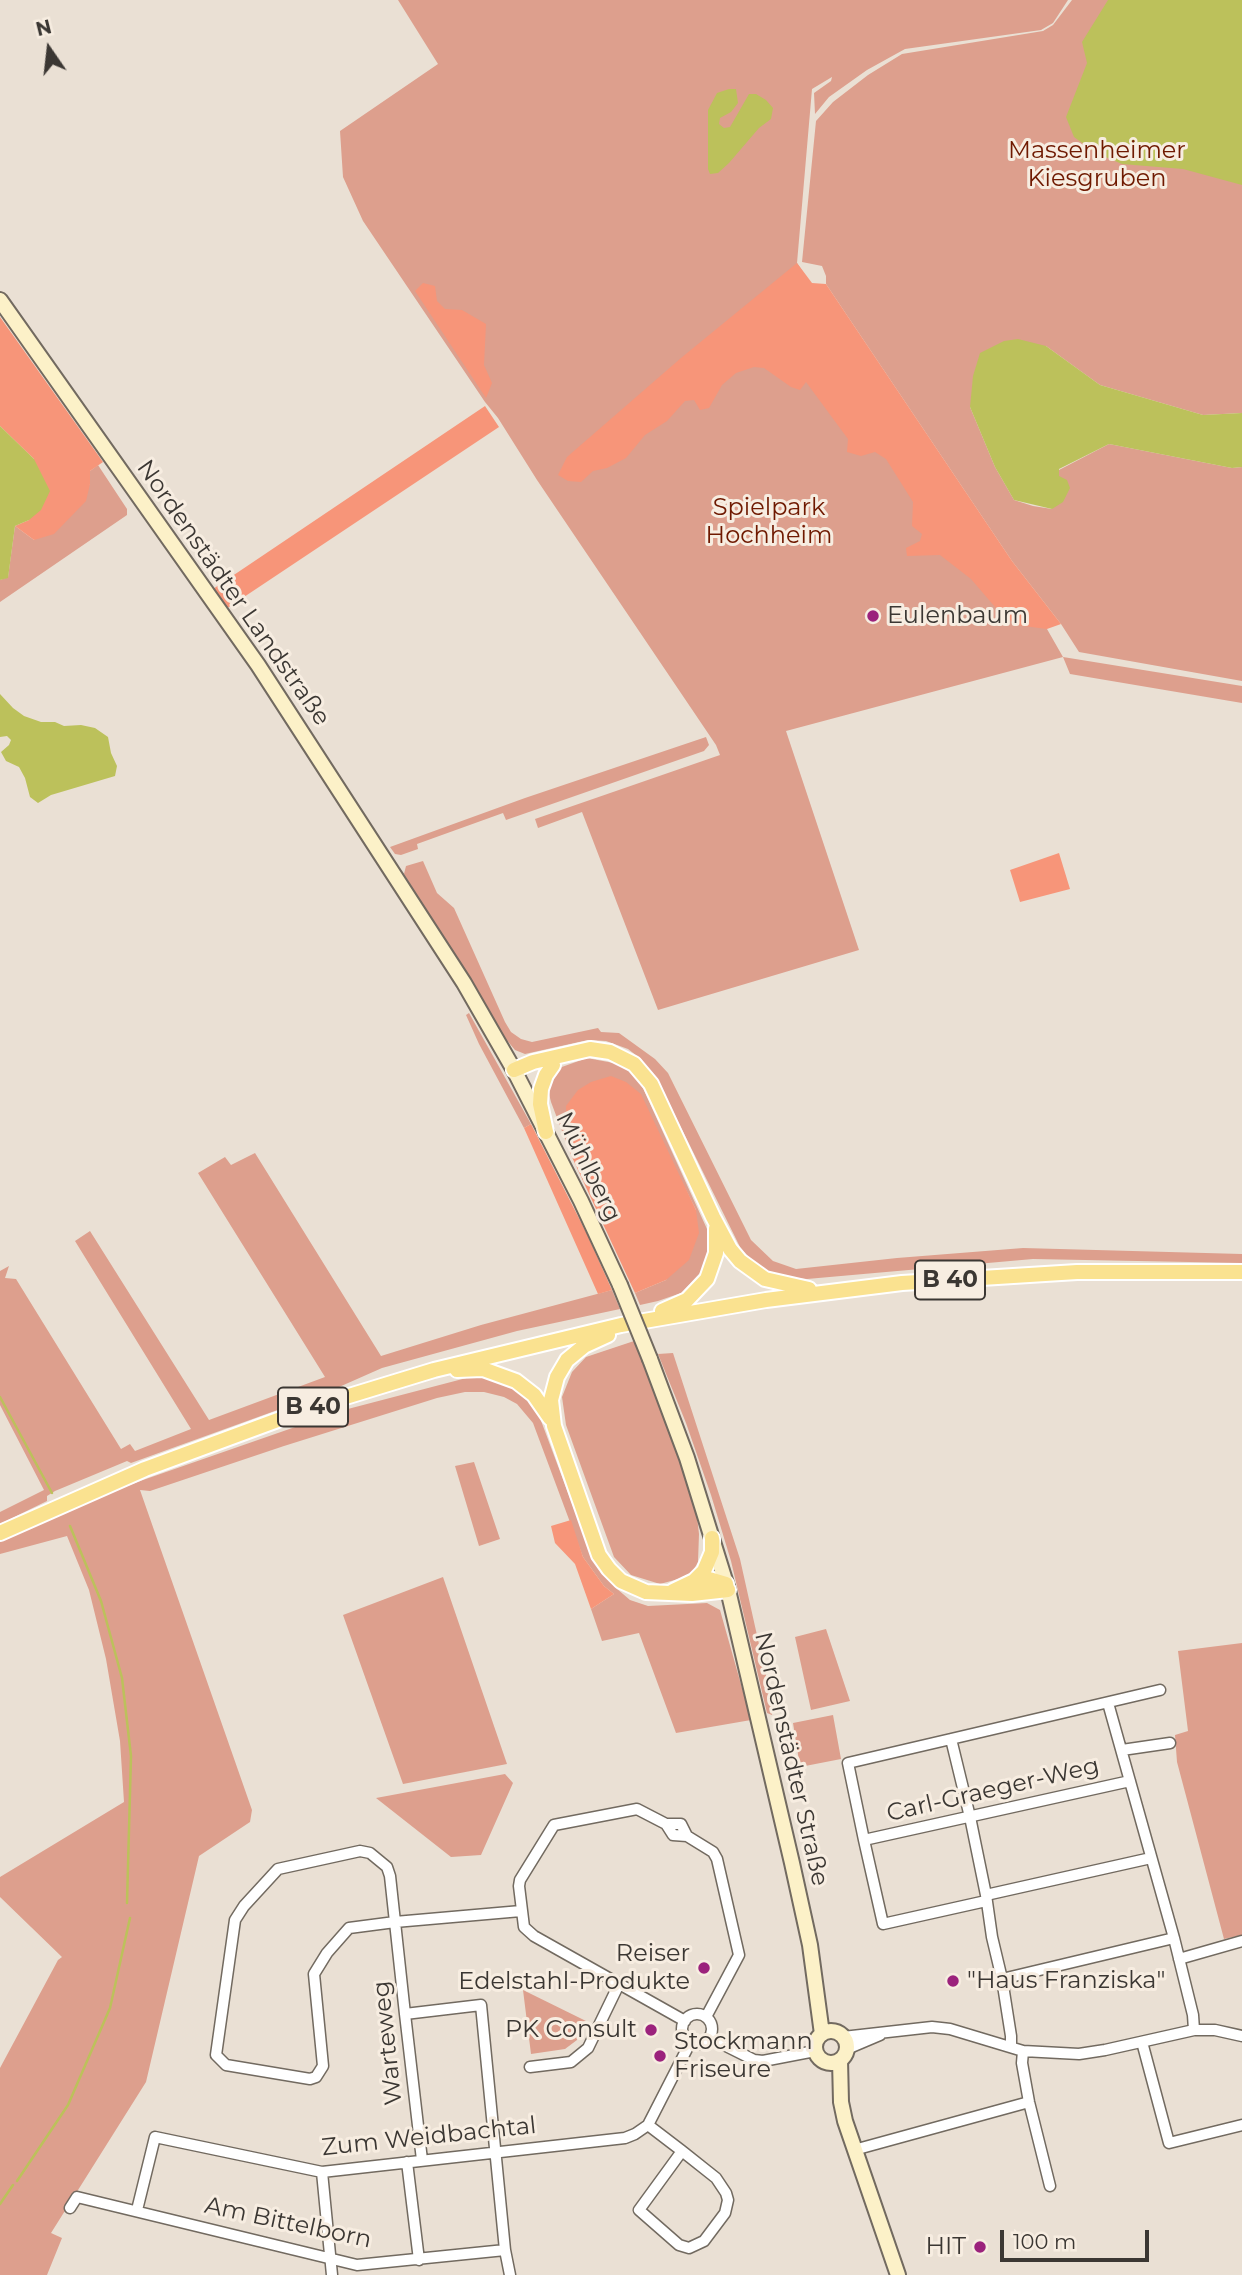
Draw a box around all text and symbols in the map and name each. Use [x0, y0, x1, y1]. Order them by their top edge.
north arrow [14, 14, 84, 84]
text: N [34, 15, 54, 41]
park label: Massenheimer Kiesgruben [1008, 137, 1186, 193]
street label: Nordenstädter Landstraße [130, 455, 336, 731]
park label: Spielpark Hochheim [706, 494, 832, 550]
place label: Eulenbaum [887, 602, 1028, 630]
marker: Eulenbaum [865, 608, 881, 624]
street label: Mühlberg [549, 1108, 627, 1226]
road number: B 40 [915, 1260, 985, 1300]
road number: B 40 [278, 1388, 348, 1426]
street label: Nordenstädter Straße [748, 1629, 834, 1889]
street label: Carl-Graeger-Weg [884, 1752, 1102, 1828]
place label: Reiser Edelstahl-Produkte [458, 1940, 690, 1996]
marker: Reiser Edelstahl-Produkte [696, 1960, 712, 1976]
place label: "Haus Franziska" [967, 1967, 1165, 1995]
marker: "Haus Franziska" [945, 1973, 961, 1989]
street label: Warteweg [367, 1979, 409, 2107]
place label: PK Consult [505, 2016, 637, 2044]
marker: PK Consult [643, 2022, 659, 2038]
place label: Stockmann Friseure [674, 2028, 813, 2084]
marker: Stockmann Friseure [652, 2048, 668, 2064]
street label: Zum Weidbachtal [320, 2111, 538, 2163]
street label: Am Bittelborn [202, 2191, 374, 2255]
scale bar [1004, 2216, 1153, 2260]
text: 100 m [1013, 2229, 1076, 2254]
place label: HIT [925, 2233, 966, 2261]
marker: HIT [972, 2239, 988, 2255]

